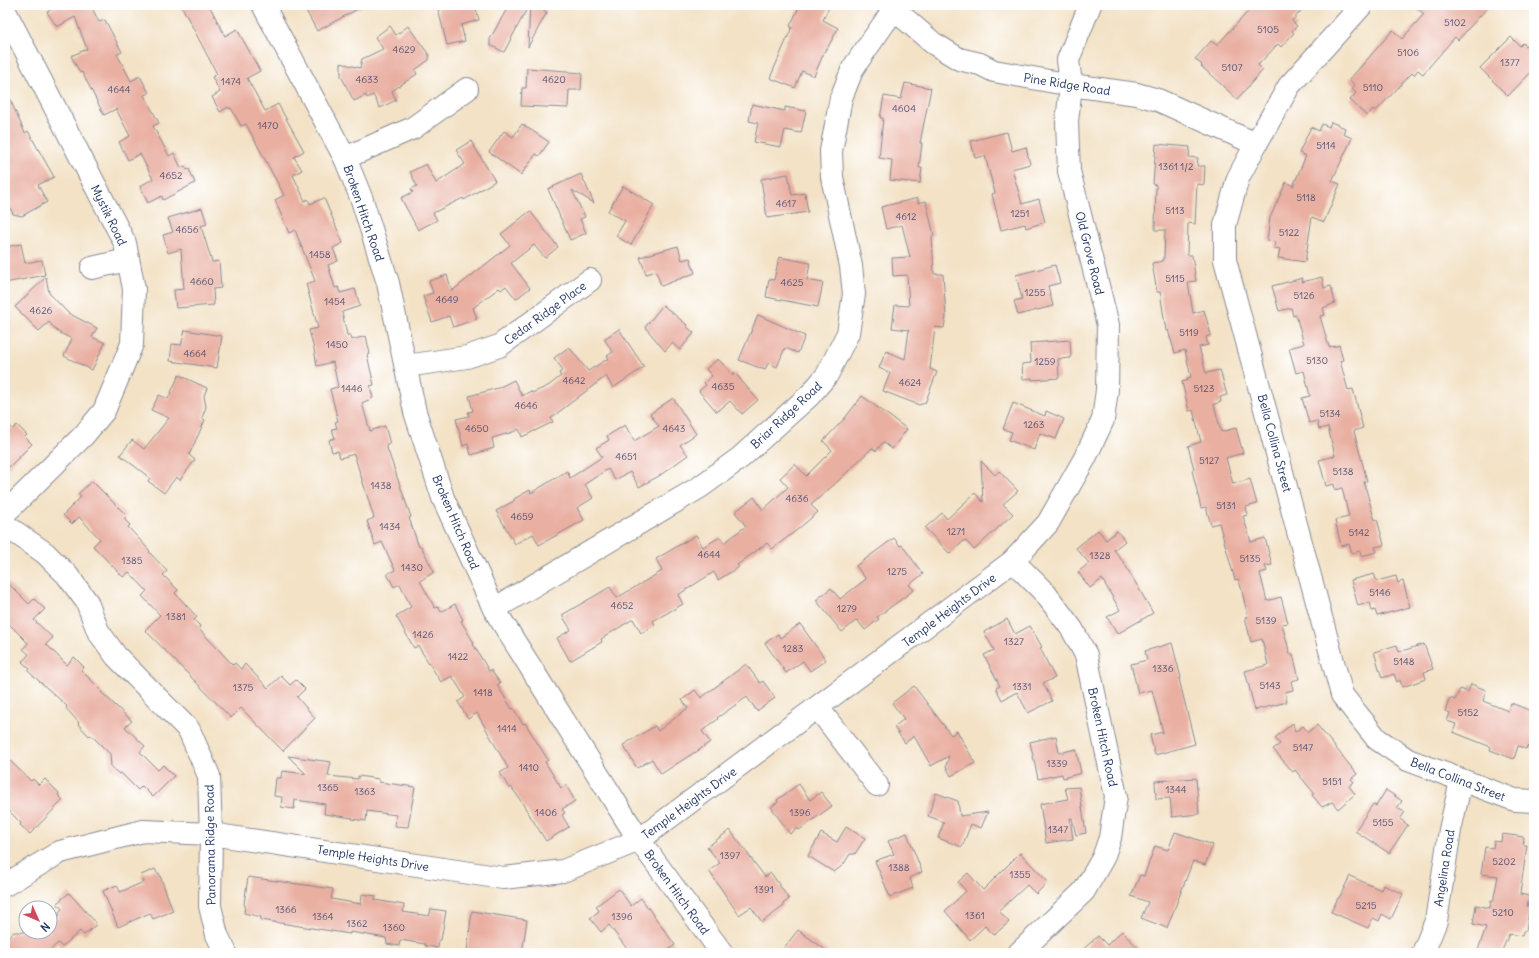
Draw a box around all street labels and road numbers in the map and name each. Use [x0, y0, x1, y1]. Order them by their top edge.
street label: Pine Ridge Road [1023, 70, 1111, 98]
street label: Broken Hitch Road [340, 163, 388, 263]
street label: Mystik Road [88, 182, 130, 248]
street label: Old Grove Road [1072, 210, 1108, 296]
street label: Cedar Ridge Place [501, 278, 589, 348]
street label: Briar Ridge Road [747, 378, 825, 452]
street label: Bella Collina Street [1255, 392, 1295, 494]
street label: Broken Hitch Road [429, 473, 483, 571]
street label: Temple Heights Drive [899, 570, 999, 650]
street label: Broken Hitch Road [1085, 686, 1121, 788]
street label: Bella Collina Street [1408, 754, 1508, 804]
street label: Temple Heights Drive [639, 764, 739, 842]
street label: Panorama Ridge Road [201, 784, 219, 906]
street label: Angelina Road [1430, 828, 1458, 908]
street label: Temple Heights Drive [316, 842, 430, 874]
street label: Broken Hitch Road [641, 847, 713, 937]

